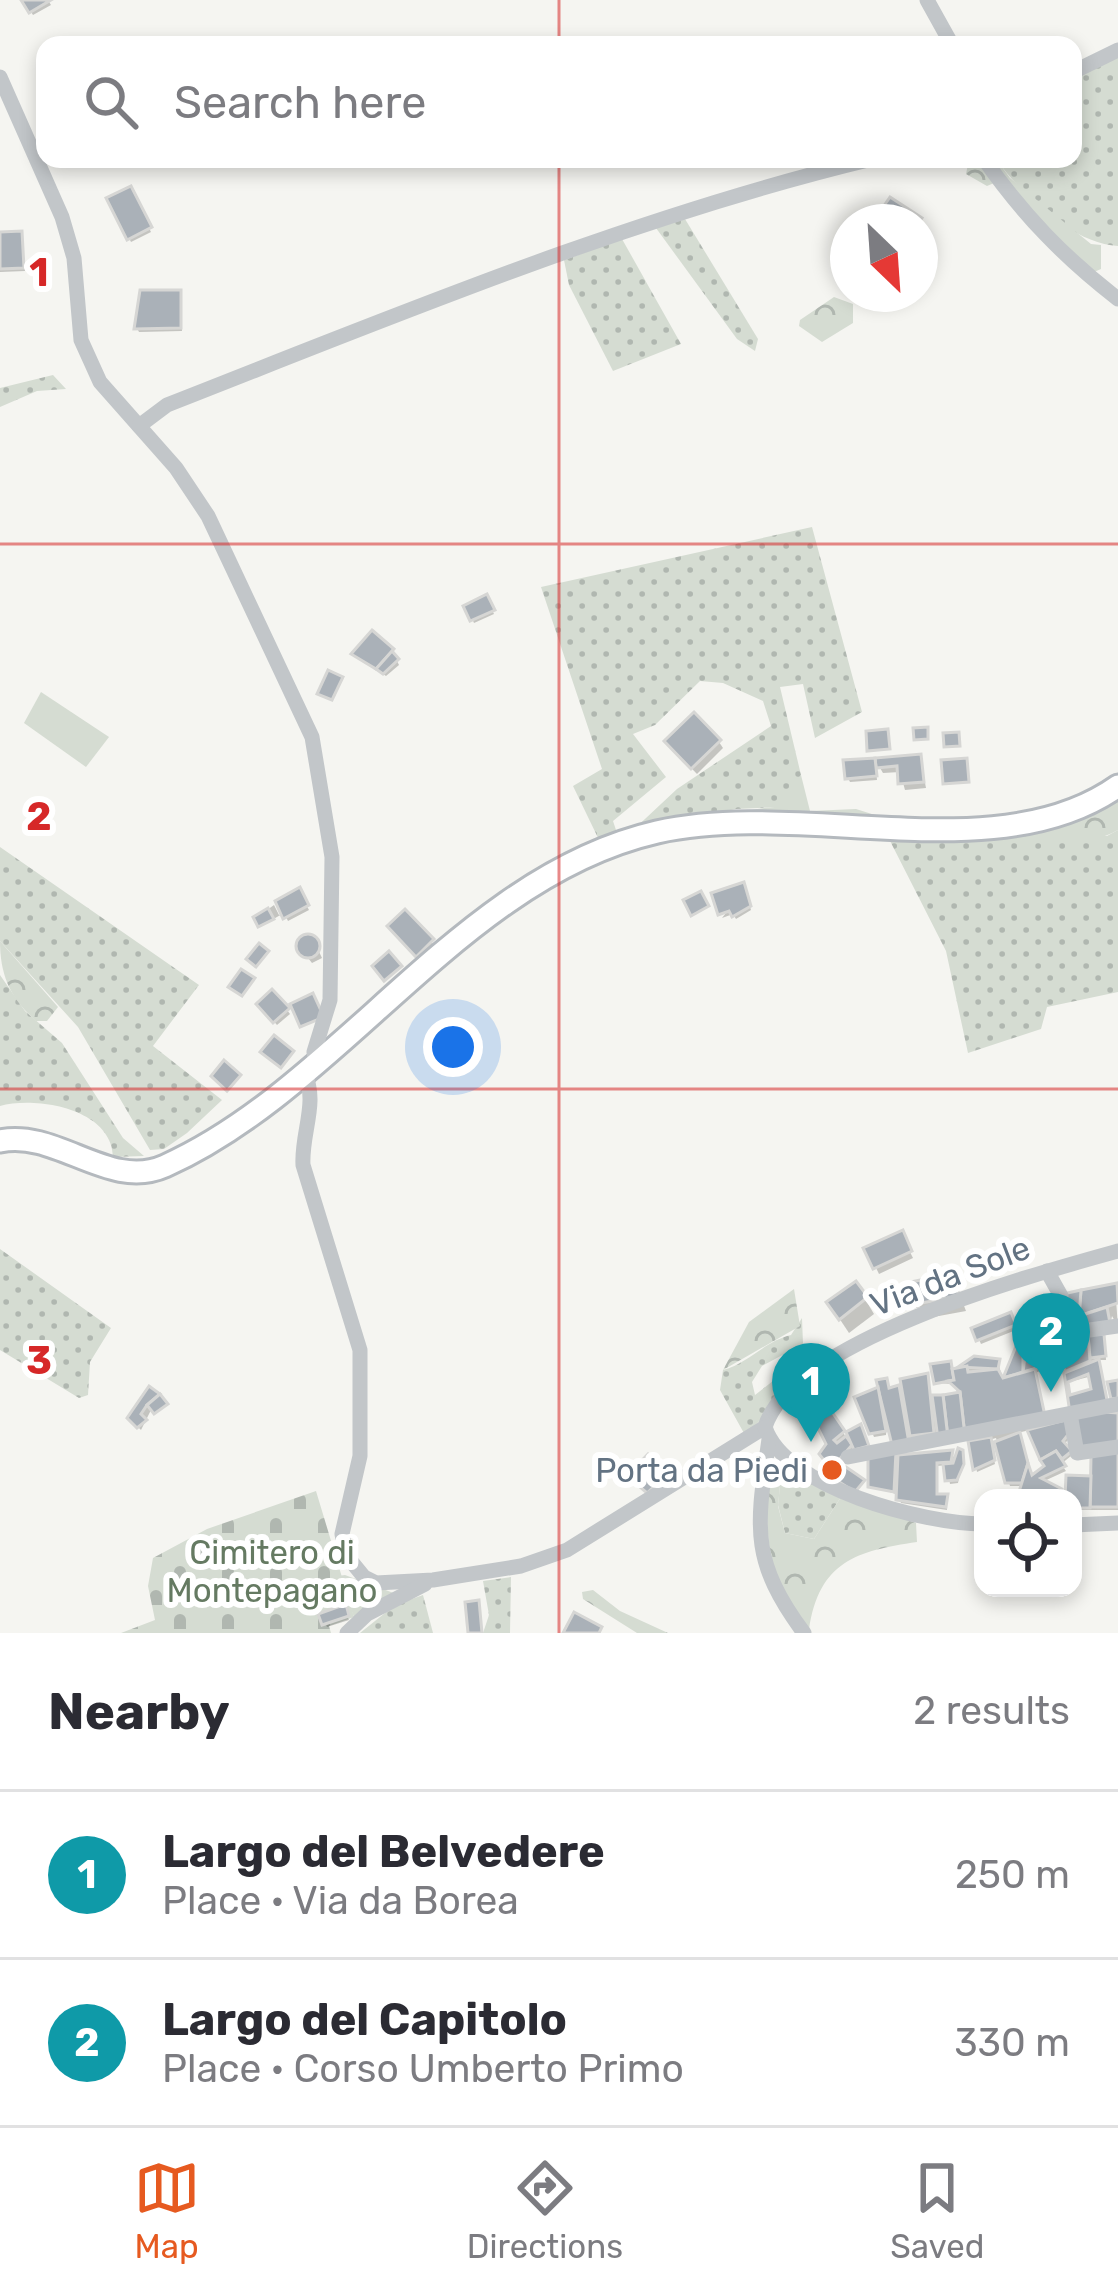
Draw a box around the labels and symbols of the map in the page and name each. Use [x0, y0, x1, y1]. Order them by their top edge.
north arrow [830, 204, 938, 312]
text: 1 [29, 250, 49, 296]
text: 2 [26, 794, 52, 840]
your location [423, 1017, 483, 1077]
street label: Via da Sole [865, 1228, 1035, 1324]
pin: 2 [1012, 1293, 1090, 1392]
text: 3 [26, 1338, 52, 1384]
pin: 1 [772, 1343, 850, 1442]
place label: Porta da Piedi [595, 1451, 808, 1490]
marker: Porta da Piedi [819, 1457, 845, 1483]
park label: Cimitero di Montepagano [166, 1533, 378, 1610]

